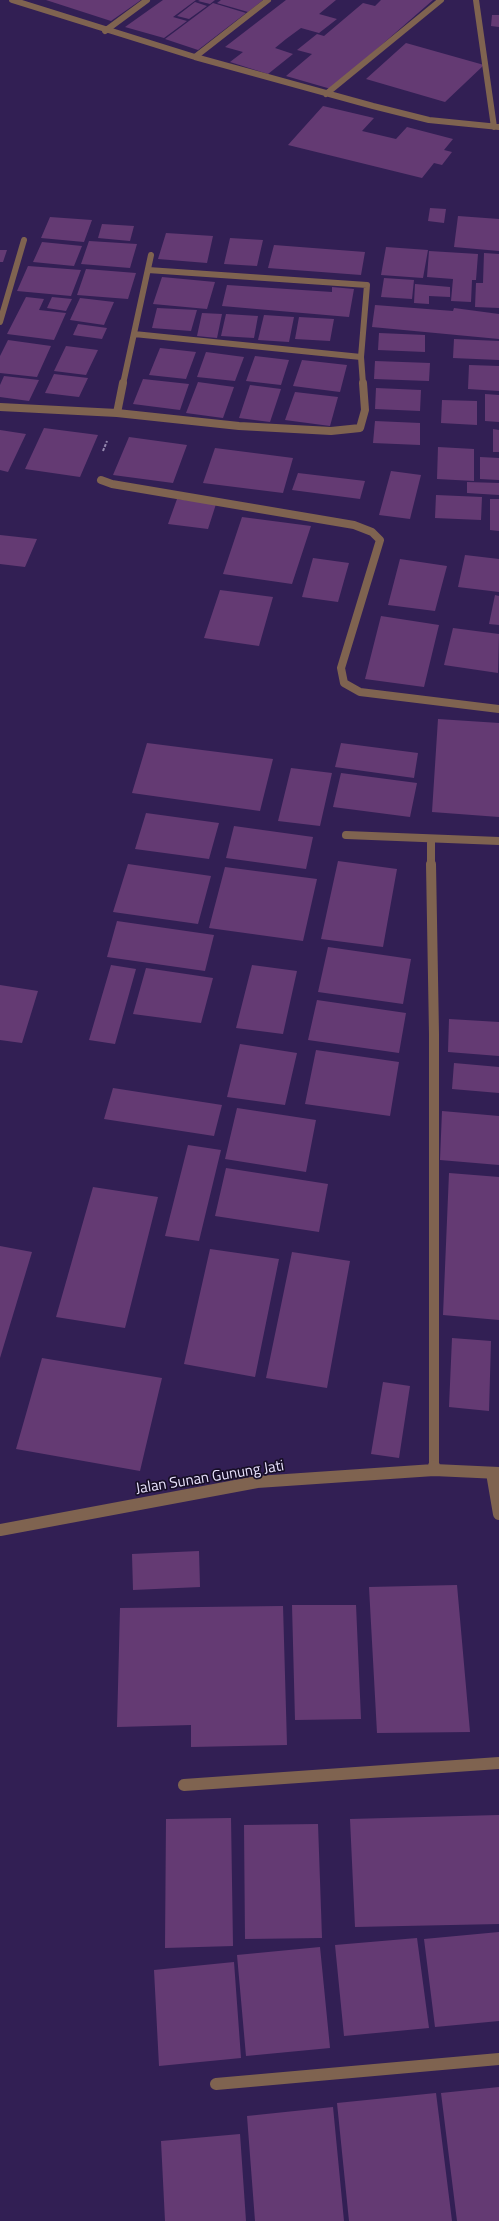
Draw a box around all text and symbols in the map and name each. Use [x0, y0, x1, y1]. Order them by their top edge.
street label: Jalan Sunan Gunung Jati [135, 1457, 285, 1499]

